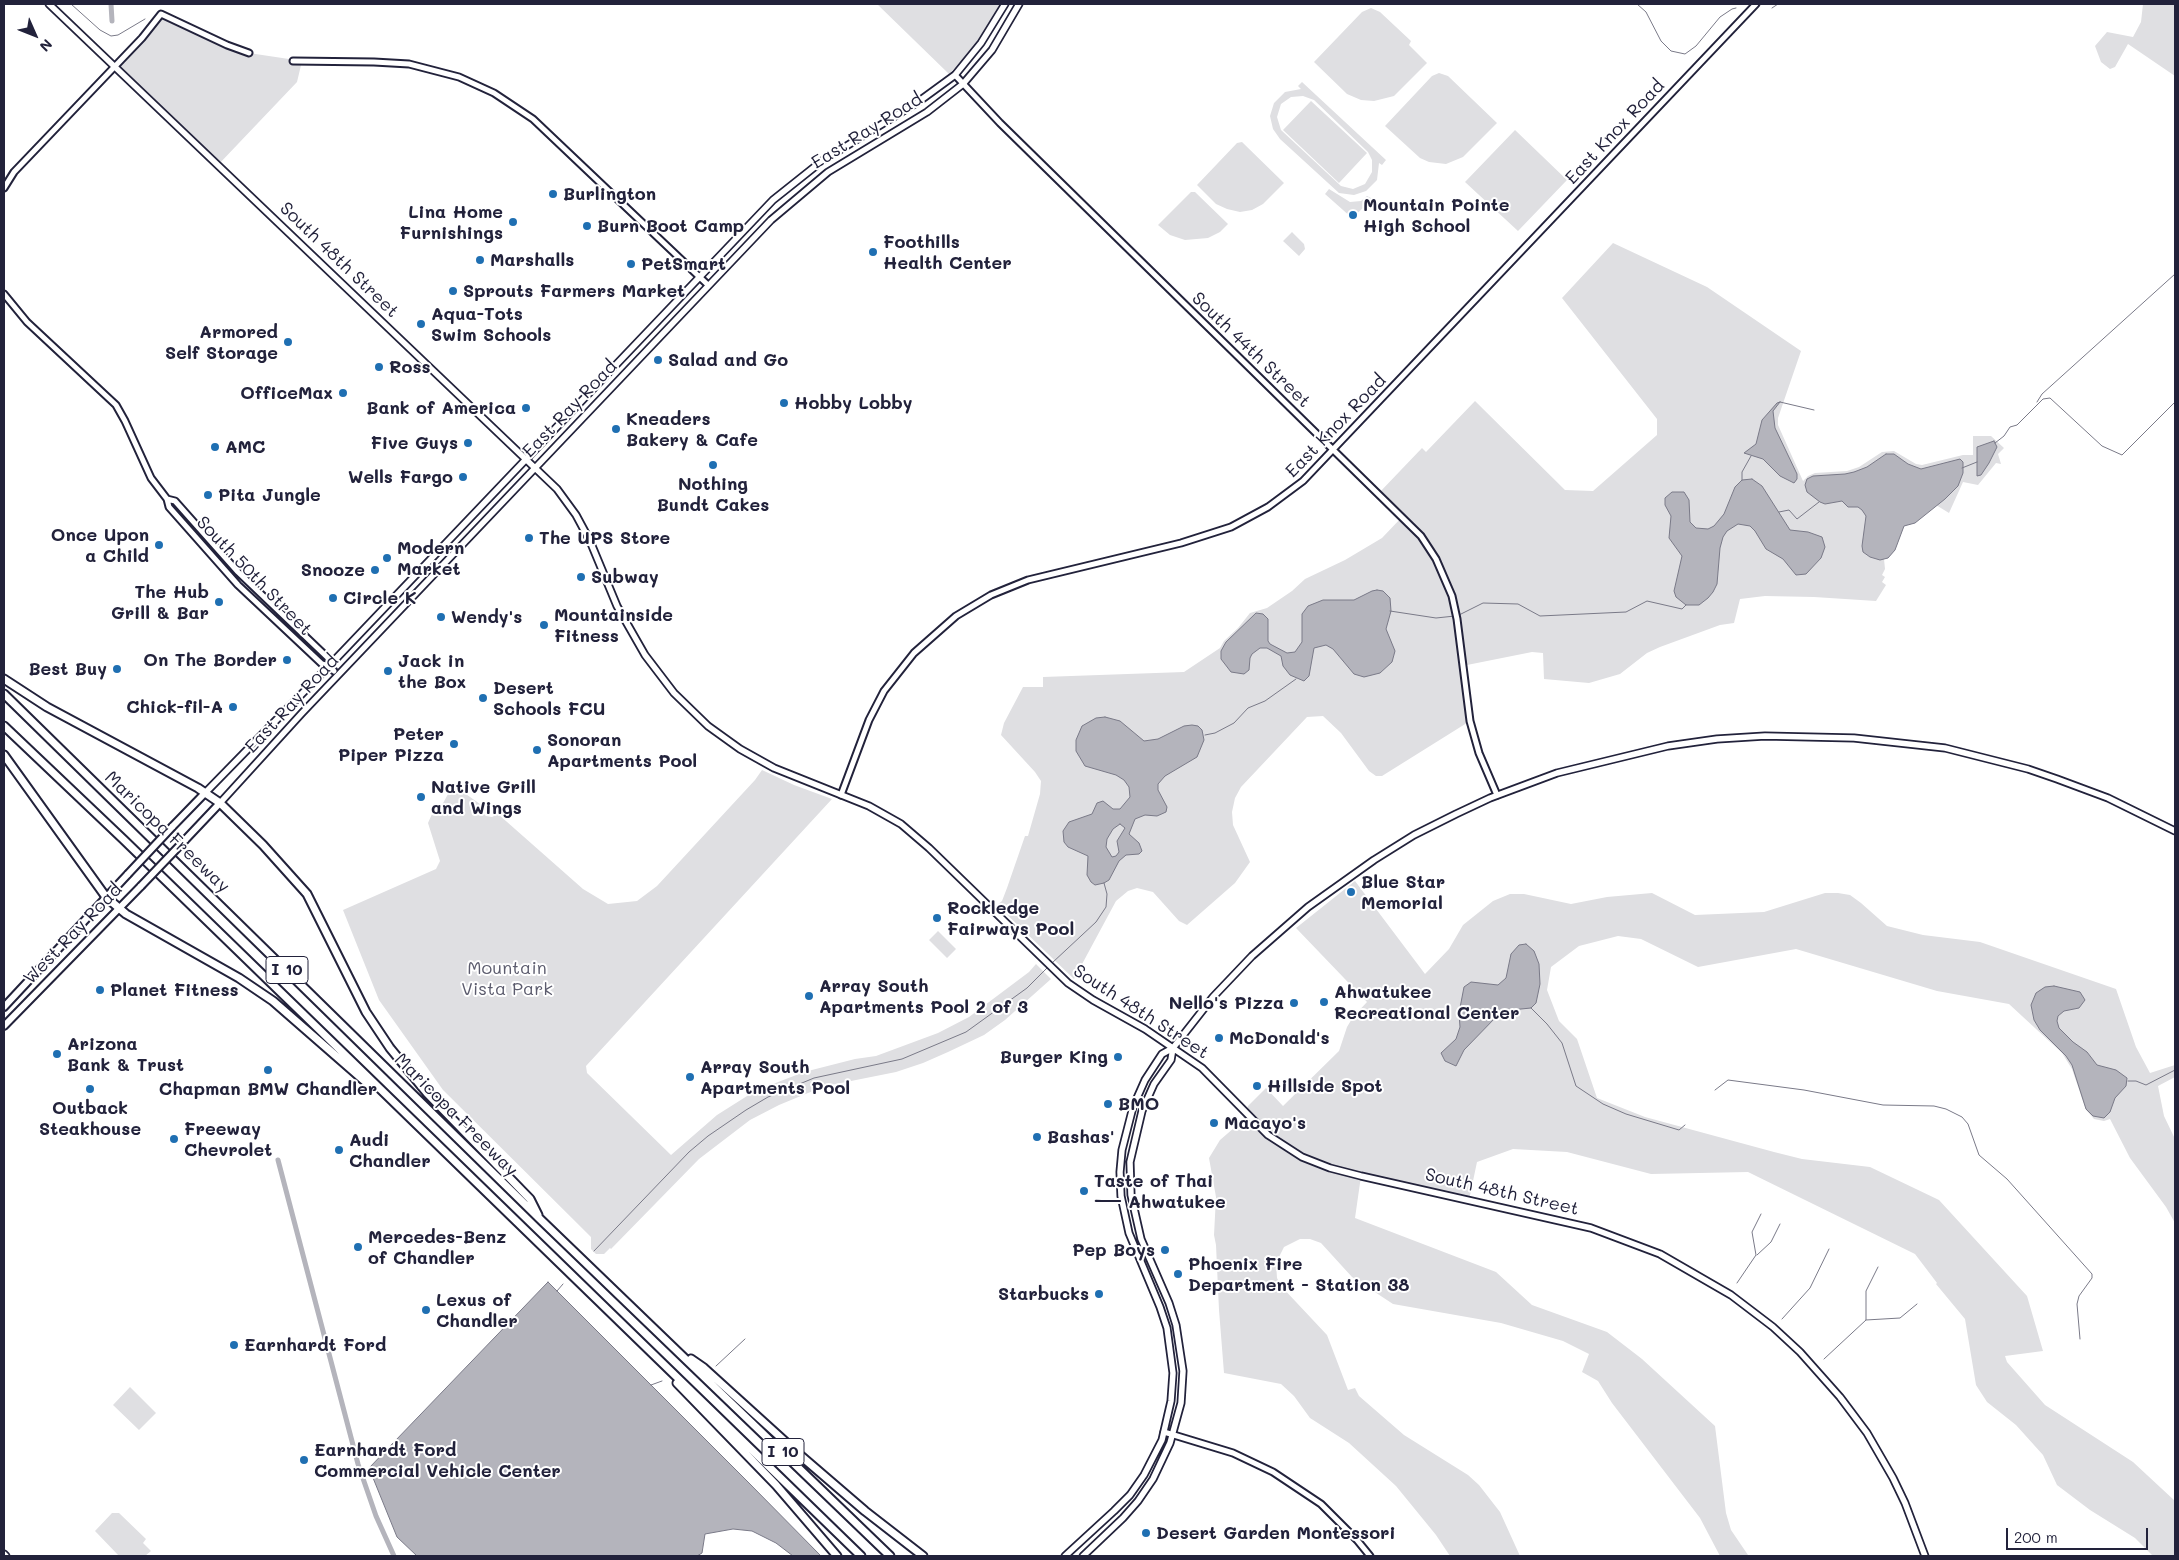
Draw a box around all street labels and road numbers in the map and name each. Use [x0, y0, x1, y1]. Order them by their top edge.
street label: East Knox Road [1561, 75, 1669, 189]
street label: East Ray Road [808, 88, 926, 174]
street label: South 48th Street [275, 198, 403, 322]
street label: South 44th Street [1187, 288, 1315, 412]
street label: East Ray Road [518, 356, 622, 462]
street label: East Knox Road [1281, 370, 1391, 482]
street label: South 50th Street [192, 512, 316, 640]
street label: East Ray Road [241, 650, 343, 758]
street label: Maricopa Freeway [100, 767, 234, 897]
street label: West Ray Road [19, 879, 127, 989]
road number: I 10 [266, 956, 308, 984]
street label: South 48th Street [1069, 960, 1213, 1064]
street label: Maricopa Freeway [390, 1049, 522, 1181]
street label: South 48th Street [1423, 1164, 1581, 1220]
road number: I 10 [762, 1438, 804, 1465]

